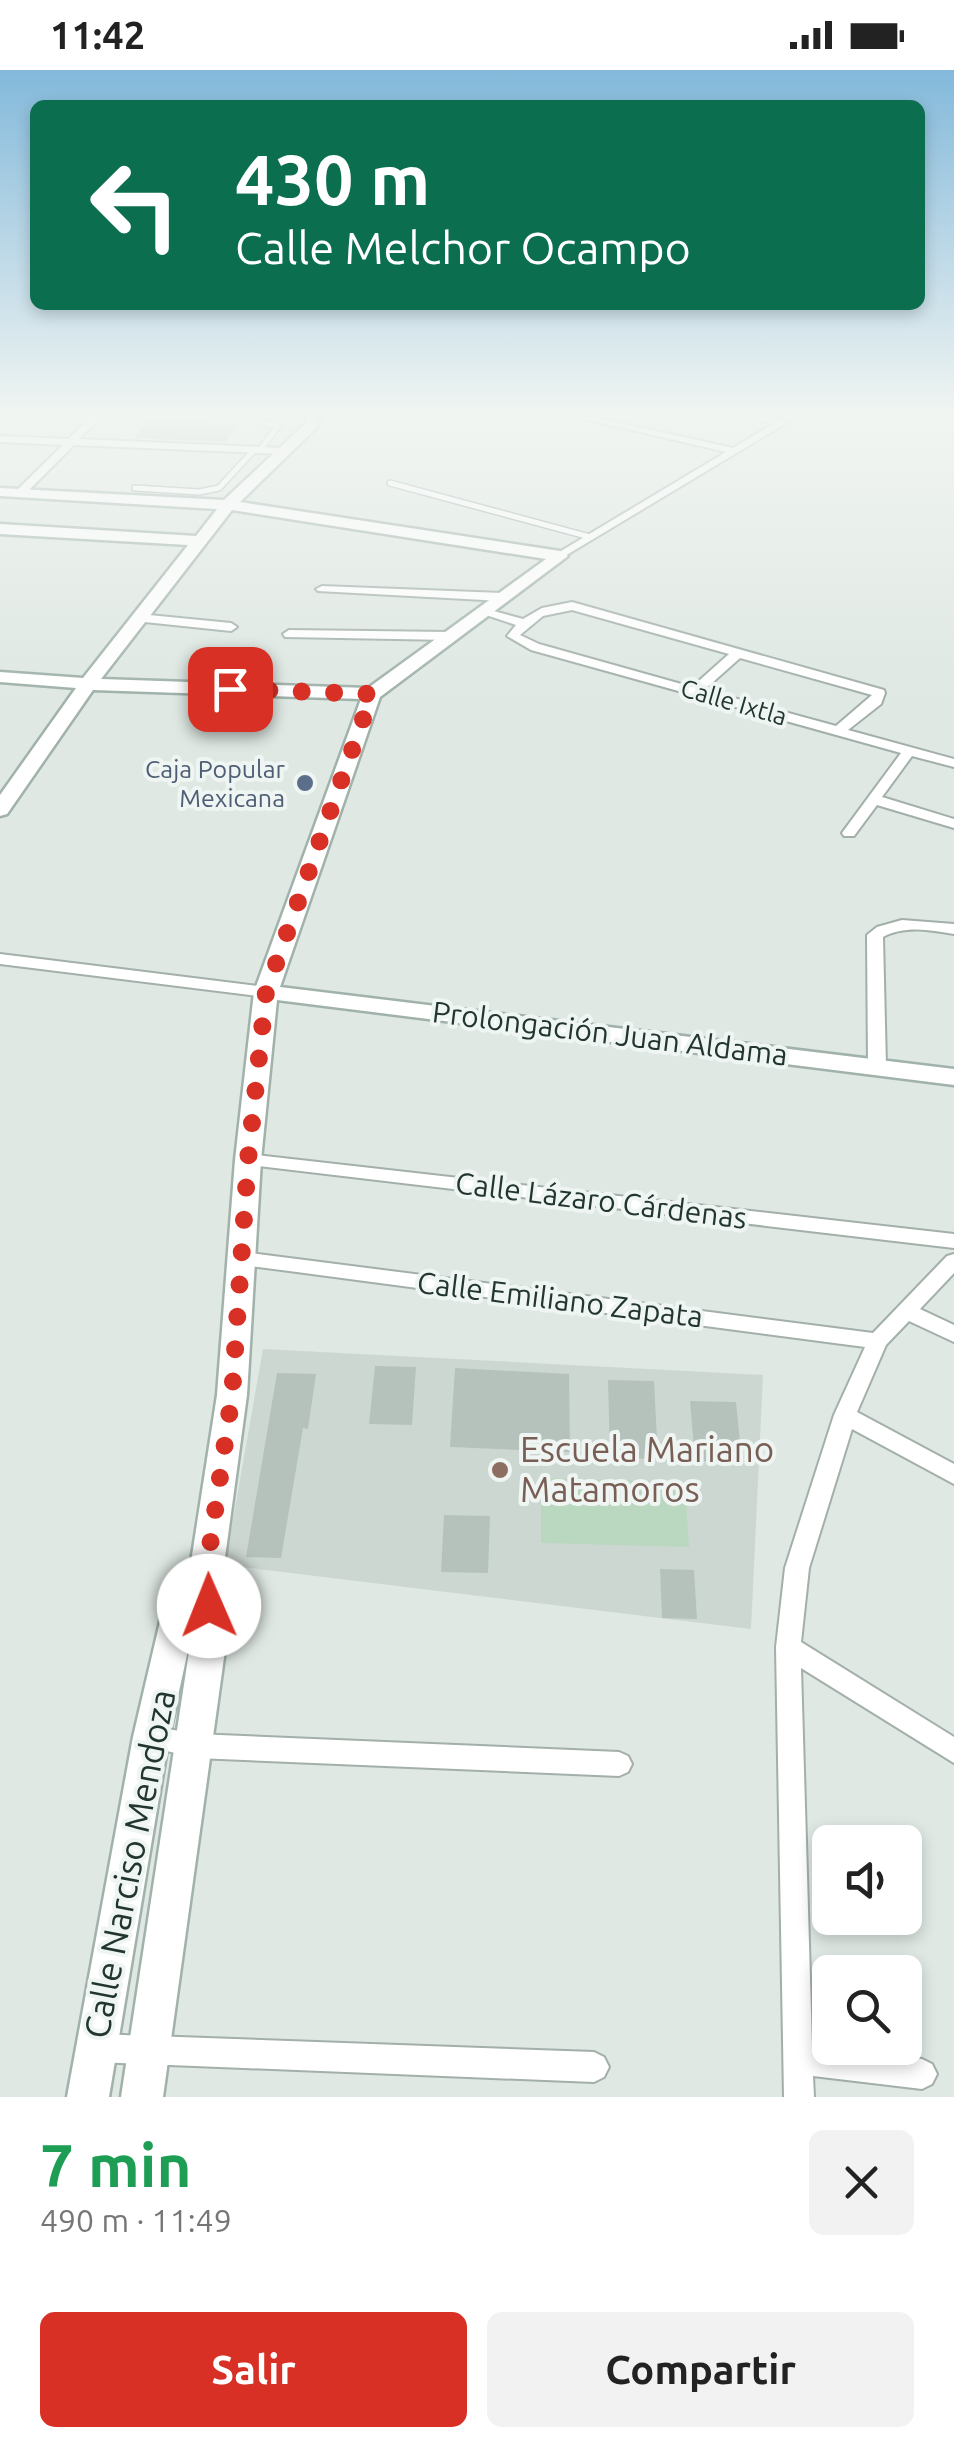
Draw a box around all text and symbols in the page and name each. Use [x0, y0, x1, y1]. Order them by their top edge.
text: 11:42 [50, 14, 145, 56]
icon: left [70, 140, 200, 270]
text: 430 m [235, 140, 430, 218]
text: Calle Melchor Ocampo [235, 222, 691, 273]
pin [188, 647, 273, 732]
icon: arrive [203, 662, 258, 717]
street label: Calle Ixtla [678, 674, 790, 730]
place label: Caja Popular Mexicana [145, 755, 286, 812]
marker: Caja Popular Mexicana [294, 772, 316, 794]
street label: Prolongación Juan Aldama [430, 994, 790, 1072]
street label: Calle Lázaro Cárdenas [453, 1165, 749, 1235]
street label: Calle Emiliano Zapata [415, 1265, 705, 1333]
place label: Escuela Mariano Matamoros [520, 1429, 774, 1509]
marker: Escuela Mariano Matamoros [489, 1459, 511, 1481]
position arrow [157, 1554, 261, 1658]
street label: Calle Narciso Mendoza [76, 1686, 182, 2041]
map controls [812, 1825, 922, 2065]
button: sound [812, 1825, 922, 1935]
button: search [812, 1955, 922, 2065]
button: close [809, 2130, 914, 2235]
text: 7 min [40, 2131, 192, 2198]
text: 490 m · 11:49 [40, 2202, 232, 2238]
button: Salir [40, 2312, 467, 2427]
button: Compartir [487, 2312, 914, 2427]

